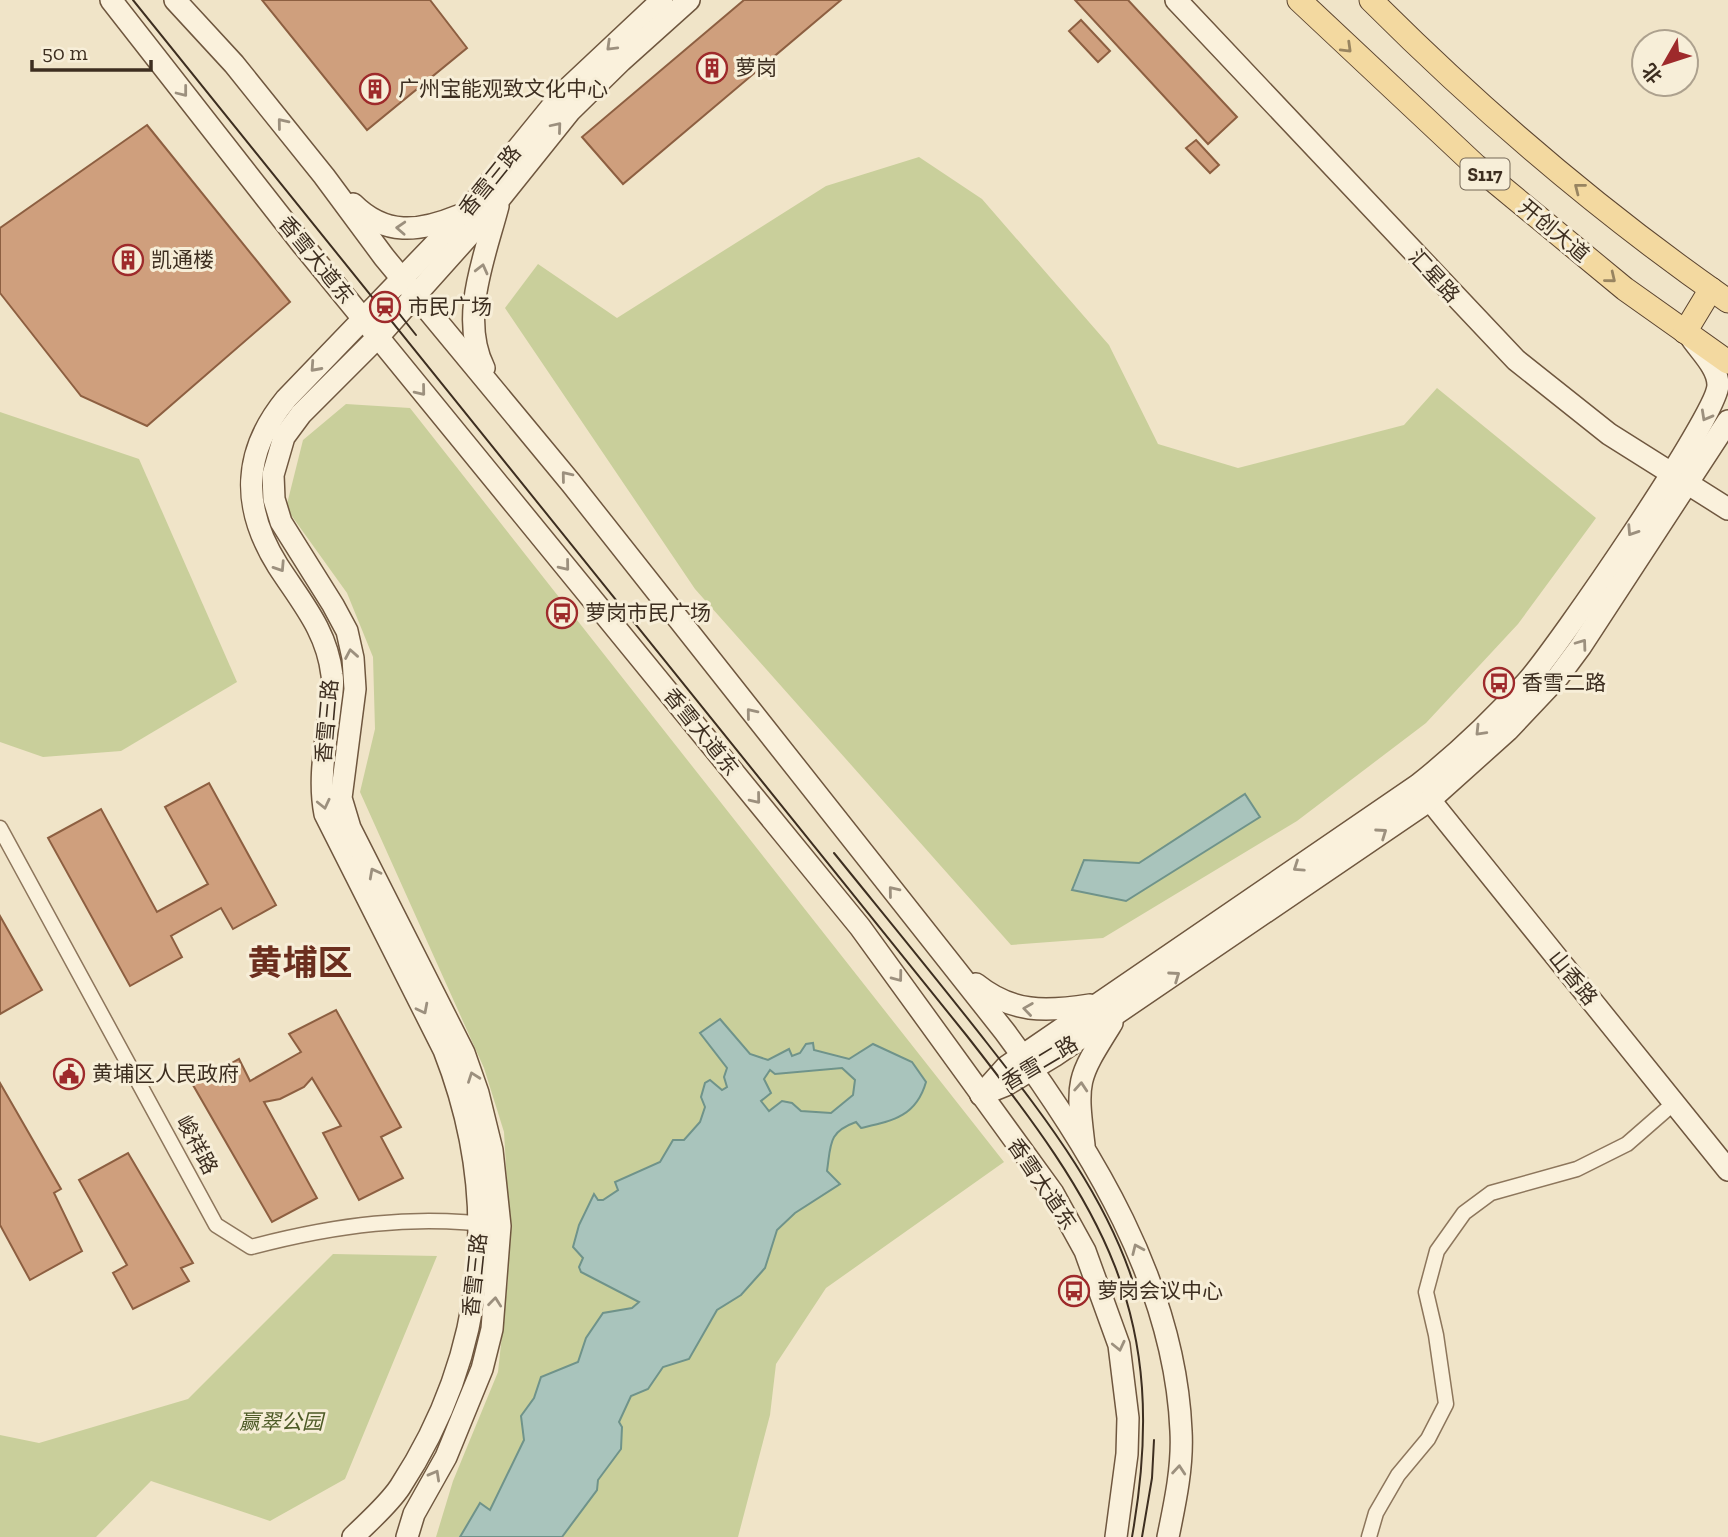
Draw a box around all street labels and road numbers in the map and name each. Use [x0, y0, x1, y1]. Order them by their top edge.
street label: 香雪三路 [453, 140, 526, 221]
road number: S117 [1460, 158, 1510, 190]
street label: 开创大道 [1514, 194, 1595, 267]
street label: 香雪大道东 [274, 211, 359, 308]
street label: 汇星路 [1404, 244, 1465, 307]
street label: 香雪三路 [310, 678, 343, 764]
street label: 香雪大道东 [659, 683, 744, 780]
street label: 山香路 [1544, 945, 1603, 1010]
street label: 香雪二路 [997, 1030, 1082, 1095]
street label: 峻祥路 [172, 1111, 223, 1178]
street label: 香雪大道东 [1003, 1133, 1082, 1234]
street label: 香雪三路 [458, 1232, 491, 1318]

